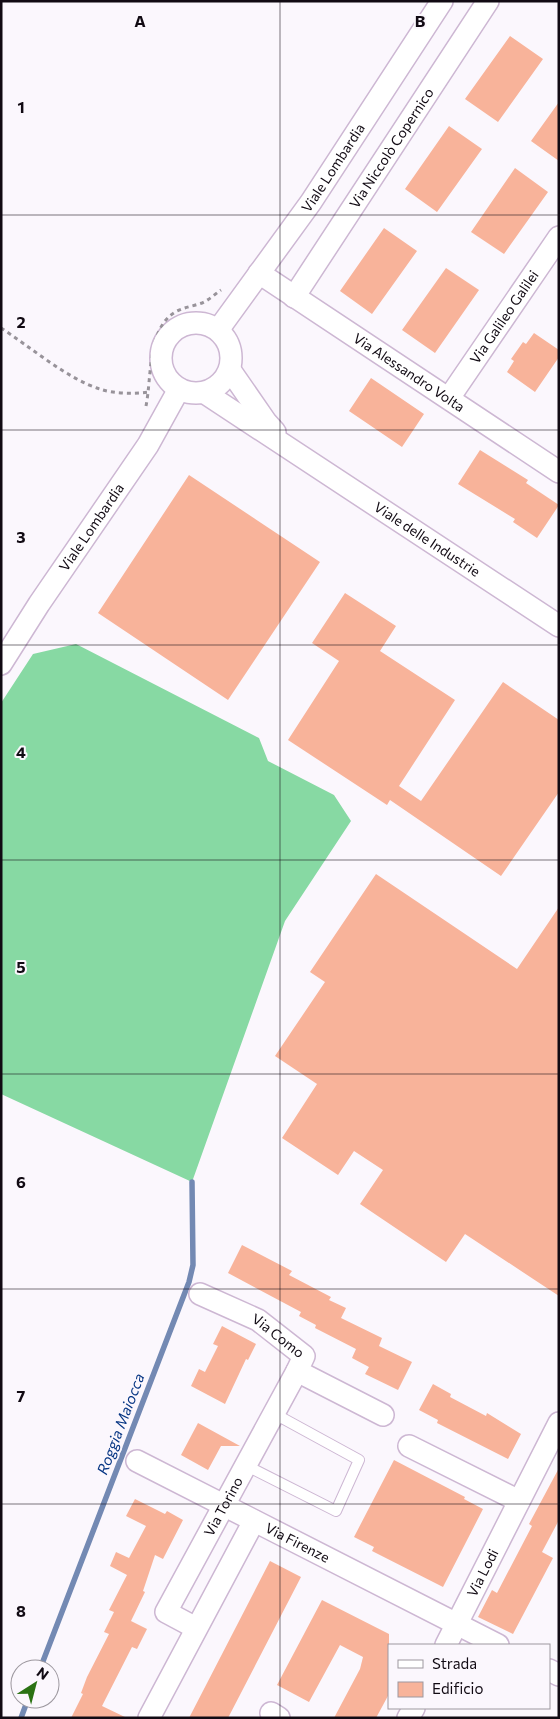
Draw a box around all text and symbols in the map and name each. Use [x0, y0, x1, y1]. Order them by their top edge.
text: A [134, 11, 146, 30]
text: B [415, 11, 426, 30]
street label: Via Niccolò Copernico [346, 84, 437, 211]
text: 1 [17, 97, 25, 116]
street label: Viale Lombardia [297, 120, 368, 215]
street label: Via Galileo Galilei [466, 267, 542, 367]
text: 2 [16, 312, 26, 331]
street label: Via Alessandro Volta [350, 329, 468, 415]
street label: Viale Lombardia [55, 480, 127, 574]
street label: Viale delle Industrie [371, 498, 484, 580]
text: 3 [16, 527, 26, 546]
text: 4 [16, 742, 26, 761]
text: 5 [16, 957, 26, 976]
text: 6 [16, 1172, 26, 1191]
street label: Via Como [250, 1310, 308, 1361]
water label: Roggia Maiocca [93, 1370, 148, 1477]
text: 7 [17, 1386, 26, 1405]
street label: Via Torino [200, 1474, 246, 1539]
street label: Via Firenze [263, 1519, 333, 1566]
street label: Via Lodi [463, 1546, 502, 1599]
text: 8 [16, 1601, 26, 1620]
legend [388, 1644, 550, 1709]
text: Strada [432, 1654, 477, 1672]
north arrow [10, 1659, 60, 1709]
text: N [34, 1663, 52, 1683]
text: Edificio [432, 1679, 483, 1697]

